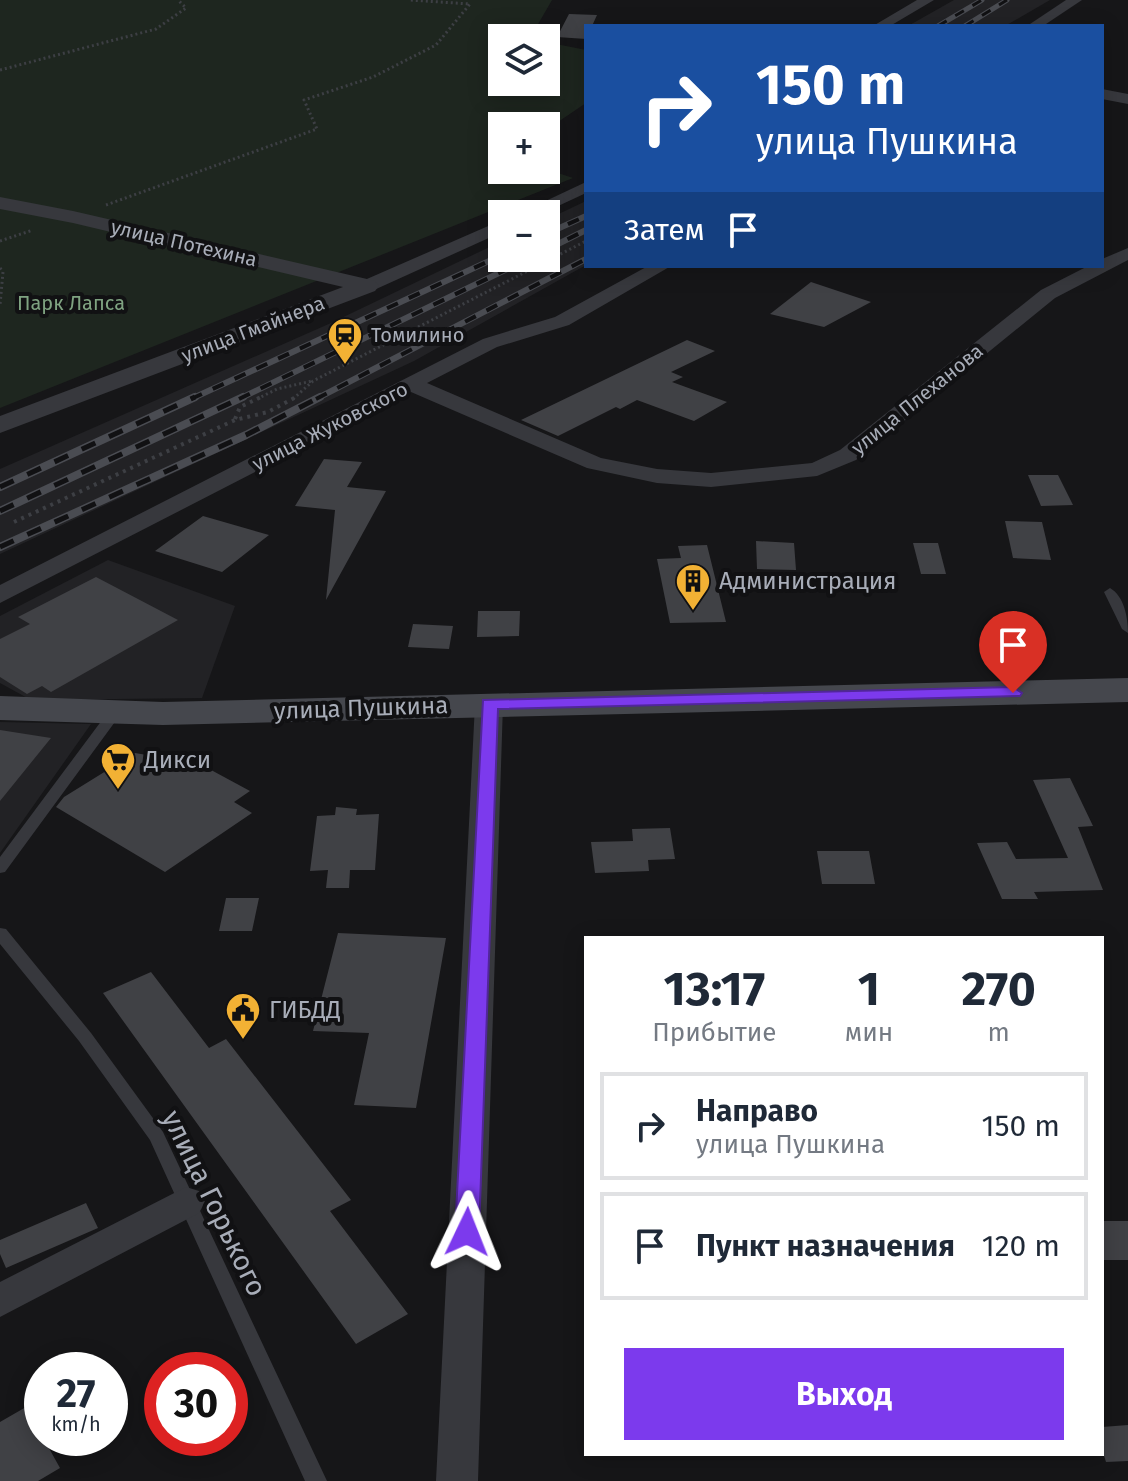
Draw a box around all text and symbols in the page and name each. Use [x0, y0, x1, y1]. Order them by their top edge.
map controls [488, 24, 560, 272]
button: layers [488, 24, 560, 96]
text: 150 m [756, 52, 905, 119]
icon: right [624, 56, 728, 160]
button: + [488, 112, 560, 184]
text: улица Пушкина [756, 120, 1018, 164]
button: − [488, 200, 560, 272]
icon: arrive [721, 208, 765, 252]
text: Затем [624, 212, 705, 248]
street label: улица Потехина [109, 215, 259, 271]
park label: Парк Лапса [17, 291, 125, 315]
street label: улица Гмайнера [178, 291, 328, 367]
station icon: Томилино [326, 316, 364, 366]
place label: Томилино [371, 323, 464, 347]
street label: улица Плеханова [846, 339, 988, 459]
street label: улица Жуковского [248, 376, 412, 476]
building icon: Администрация [674, 562, 712, 612]
place label: Администрация [719, 567, 896, 595]
pin [979, 611, 1047, 693]
icon: arrive [991, 623, 1035, 667]
street label: улица Пушкина [273, 691, 449, 725]
supermarket icon: Дикси [99, 741, 137, 791]
place label: Дикси [143, 746, 211, 774]
text: 13:17 [663, 960, 765, 1018]
text: 1 [858, 960, 880, 1018]
text: 270 [961, 960, 1036, 1018]
public building icon: ГИБДД [224, 991, 262, 1041]
place label: ГИБДД [269, 996, 341, 1024]
text: Прибытие [652, 1017, 776, 1048]
text: мин [845, 1017, 893, 1048]
text: m [987, 1017, 1010, 1048]
text: Направо [696, 1093, 818, 1129]
icon: right [628, 1104, 672, 1148]
street label: улица Горького [155, 1105, 274, 1301]
text: 150 m [982, 1108, 1060, 1144]
text: улица Пушкина [696, 1129, 885, 1160]
position arrow [425, 1190, 509, 1274]
icon: arrive [628, 1224, 672, 1268]
text: Пункт назначения [696, 1228, 955, 1264]
text: 120 m [982, 1228, 1060, 1264]
button: Выход [624, 1348, 1064, 1440]
speed limit sign: 30 [144, 1352, 248, 1456]
text: 27 [57, 1370, 96, 1418]
text: km/h [51, 1412, 101, 1436]

